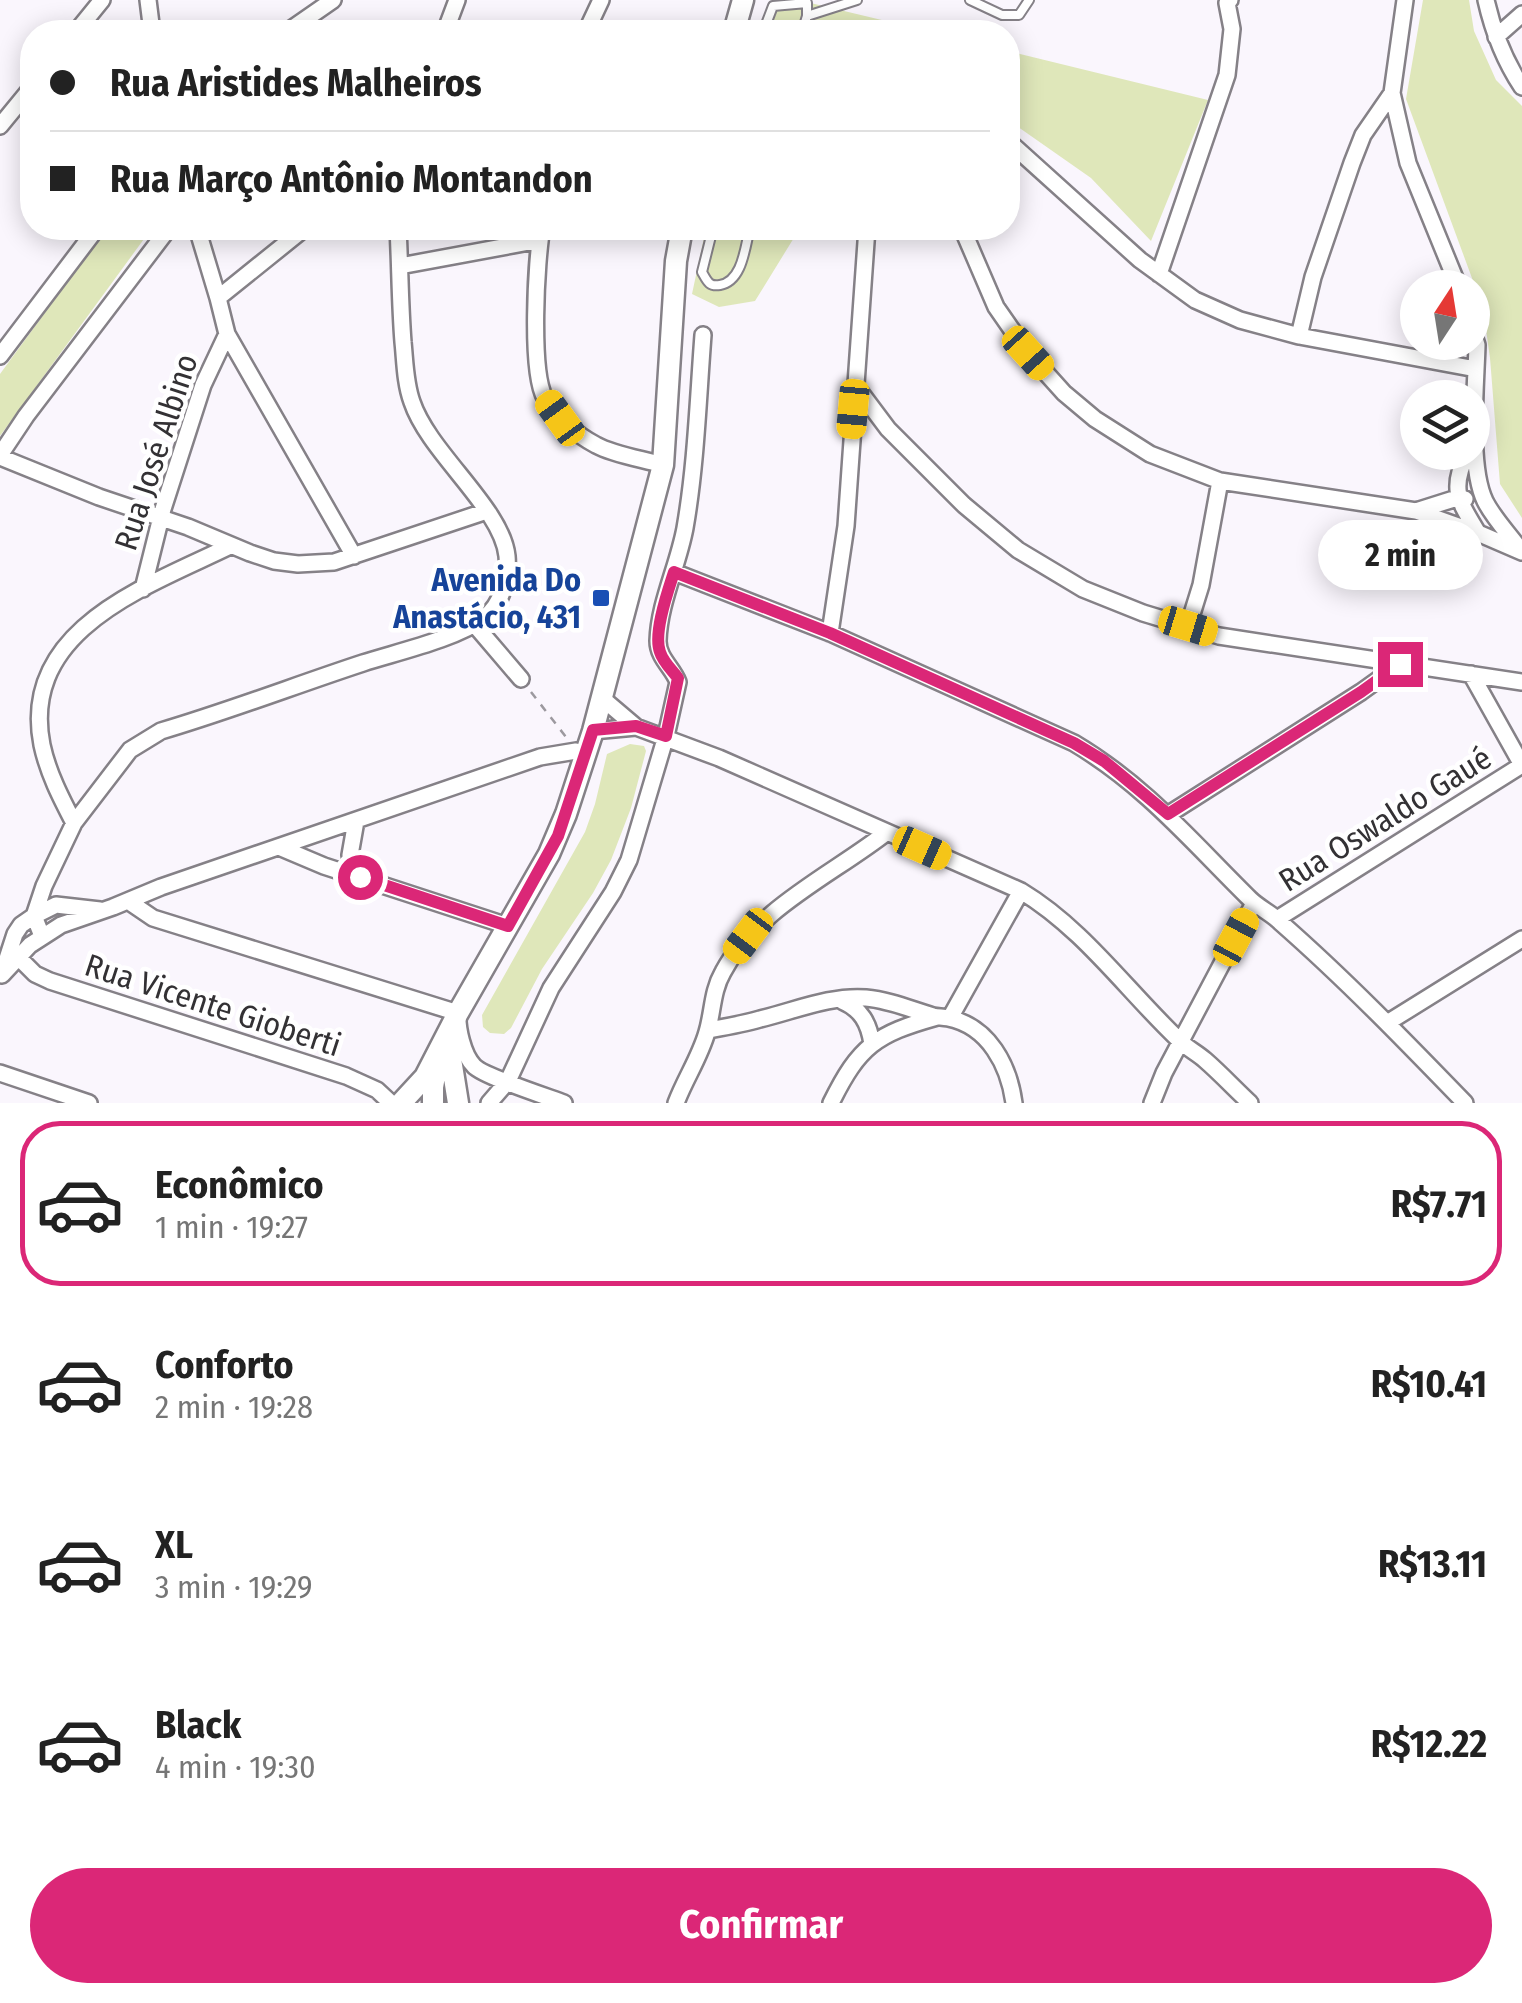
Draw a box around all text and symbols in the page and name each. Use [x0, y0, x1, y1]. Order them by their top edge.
text: Rua Aristides Malheiros [110, 60, 482, 106]
text: Rua Março Antônio Montandon [110, 156, 593, 202]
north arrow [1400, 270, 1490, 360]
map controls [1400, 270, 1490, 470]
car [997, 321, 1059, 385]
street label: Rua José Albino [106, 349, 206, 555]
car [835, 378, 871, 440]
button: layers [1400, 380, 1490, 470]
car [530, 385, 590, 451]
callout: 2 min [1318, 519, 1482, 589]
text: 2 min [1365, 536, 1436, 574]
place label: Avenida Do Anastácio, 431 [392, 561, 581, 636]
marker: Avenida Do Anastácio, 431 [590, 587, 612, 609]
car [1155, 603, 1221, 649]
route end [1378, 642, 1423, 687]
street label: Rua Oswaldo Gaué [1272, 738, 1498, 900]
car [888, 822, 956, 874]
route start [338, 855, 383, 900]
car [718, 903, 778, 969]
car [1209, 903, 1263, 971]
street label: Rua Vicente Gioberti [80, 946, 346, 1064]
icon: car [35, 1159, 125, 1249]
text: Econômico [155, 1162, 324, 1208]
text: R$7.71 [1391, 1181, 1487, 1227]
text: 1 min · 19:27 [155, 1208, 308, 1246]
icon: car [35, 1339, 125, 1429]
text: Conforto [155, 1342, 294, 1388]
text: R$10.41 [1371, 1361, 1487, 1407]
text: 2 min · 19:28 [155, 1388, 313, 1426]
icon: car [35, 1519, 125, 1609]
text: XL [155, 1522, 193, 1568]
text: R$13.11 [1378, 1541, 1487, 1587]
text: 3 min · 19:29 [155, 1568, 313, 1606]
icon: car [35, 1699, 125, 1789]
text: Black [155, 1702, 241, 1748]
text: R$12.22 [1371, 1721, 1487, 1767]
text: 4 min · 19:30 [155, 1748, 316, 1786]
button: Confirmar [30, 1868, 1492, 1983]

